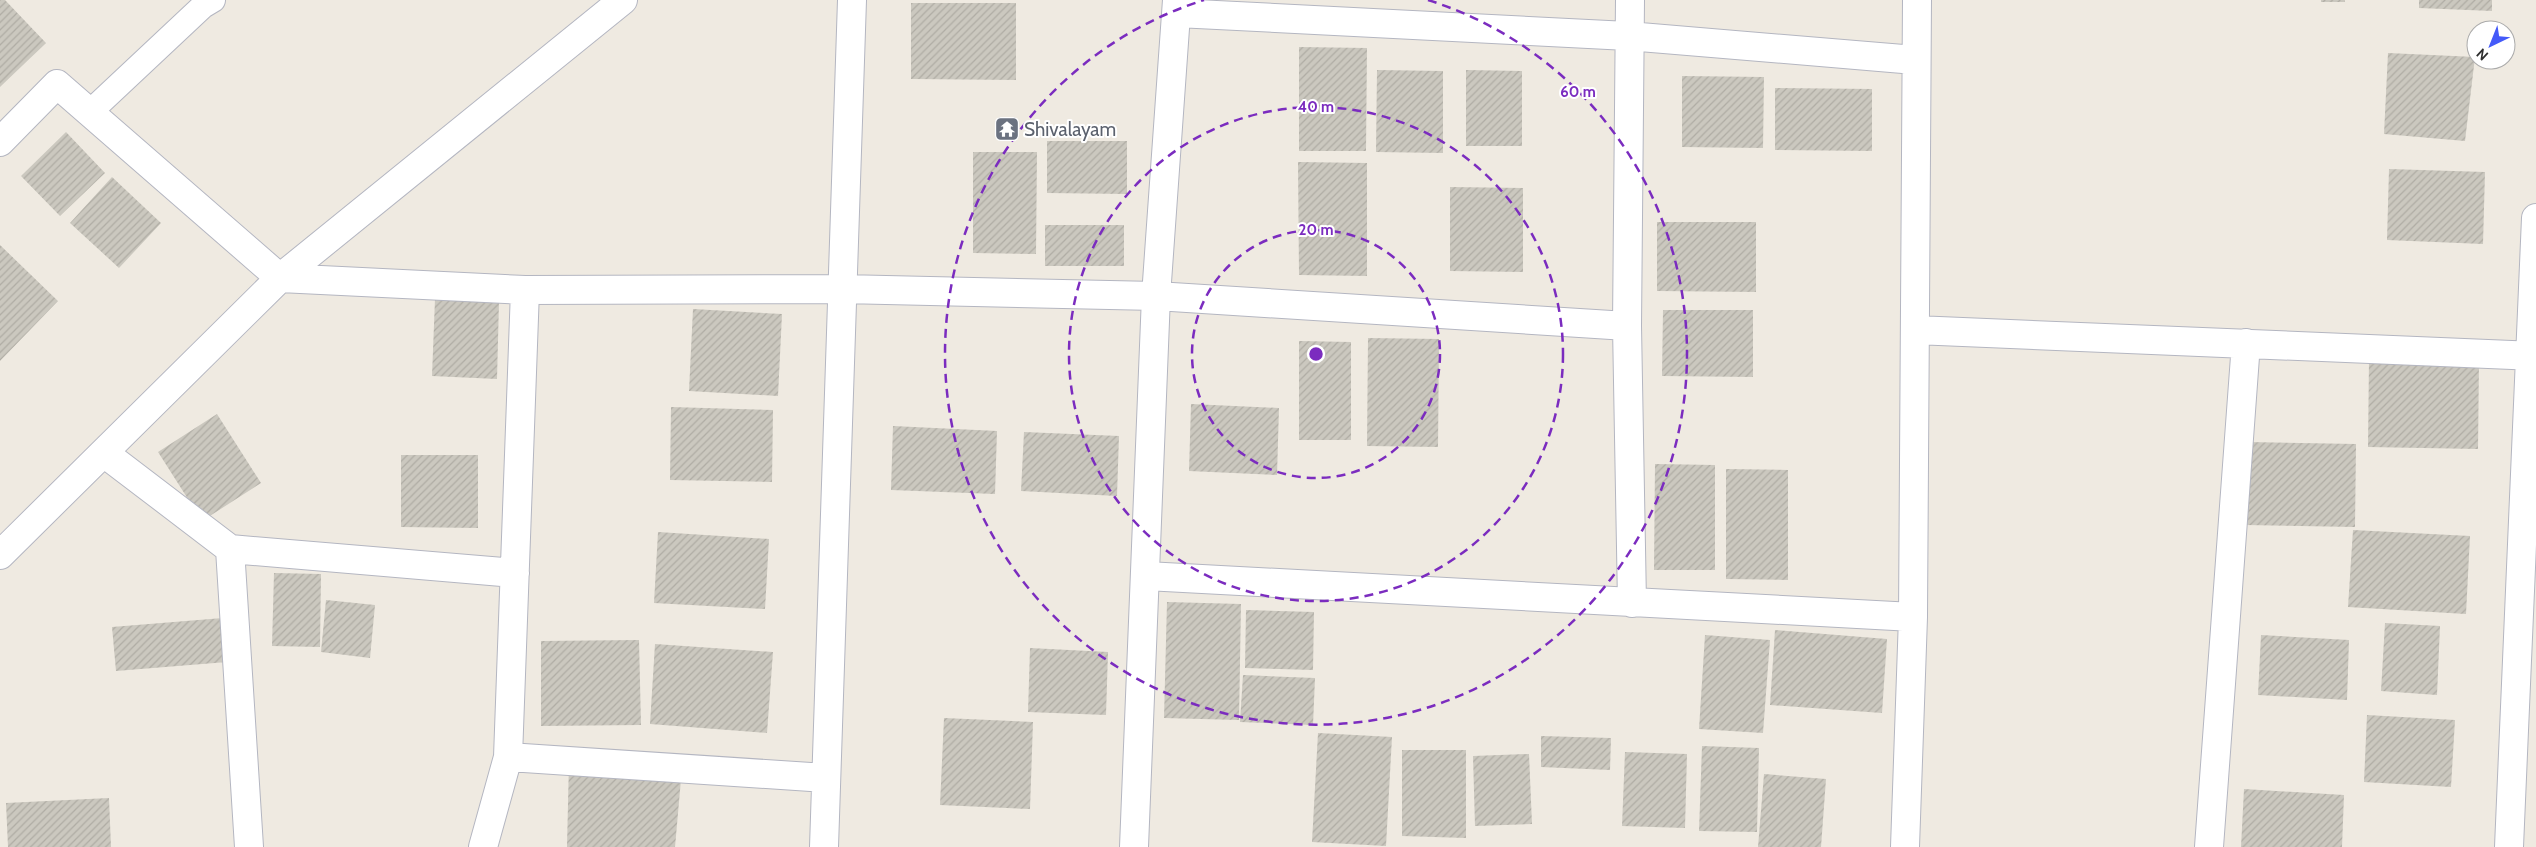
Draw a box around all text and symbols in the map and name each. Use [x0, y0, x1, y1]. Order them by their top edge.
north arrow [2466, 20, 2516, 70]
text: N [2472, 45, 2492, 64]
text: 60 m [1560, 83, 1596, 101]
text: 40 m [1298, 98, 1334, 116]
temple icon: Shivalayam [994, 116, 1020, 142]
place label: Shivalayam [1024, 118, 1116, 141]
text: 20 m [1299, 221, 1333, 239]
centre of rings [1307, 345, 1325, 363]

